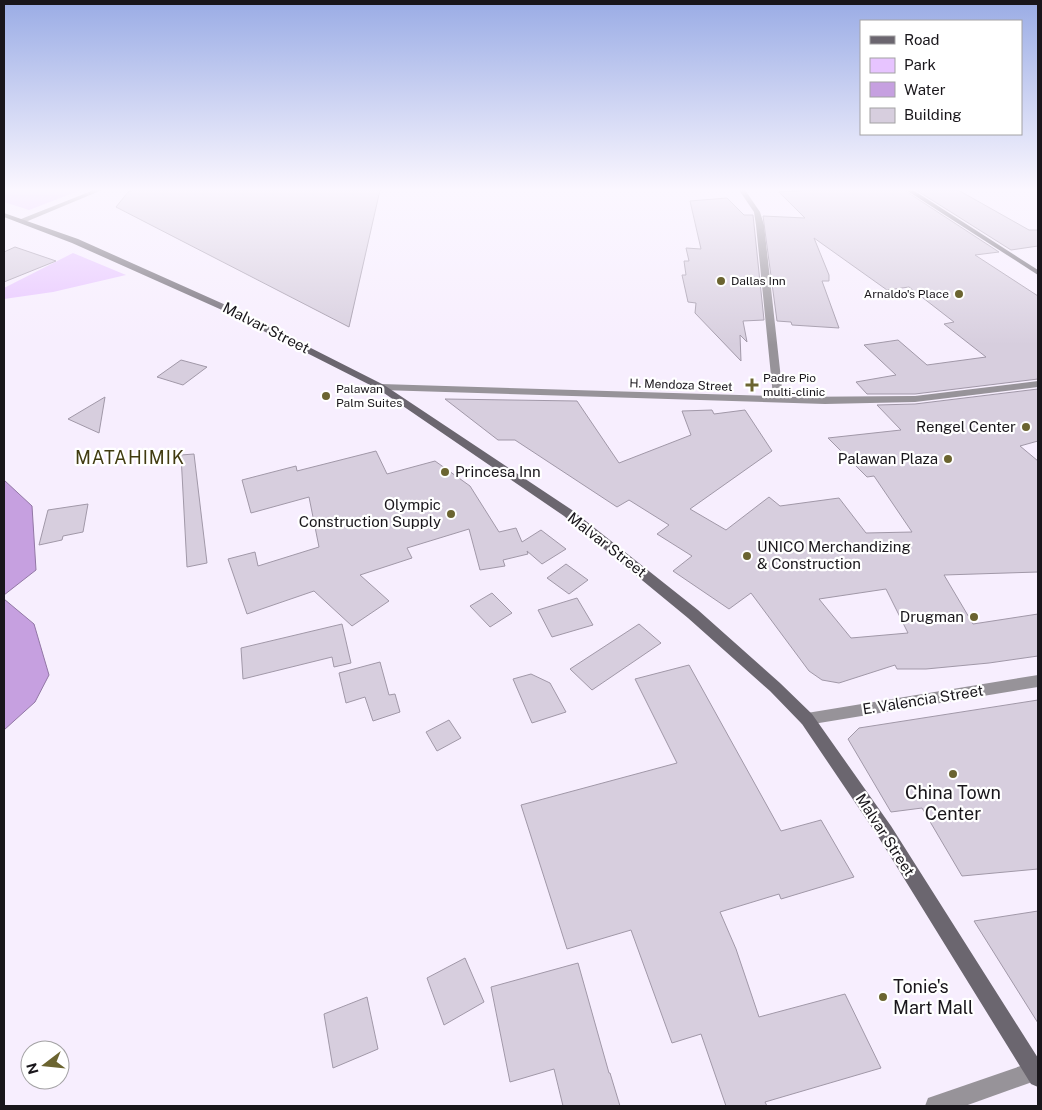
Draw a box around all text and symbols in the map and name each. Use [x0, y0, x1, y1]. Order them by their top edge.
legend [860, 20, 1022, 135]
text: Road [904, 31, 940, 48]
text: Park [904, 56, 936, 73]
text: Water [904, 81, 946, 98]
text: Building [904, 106, 962, 123]
place label: Dallas Inn [731, 274, 786, 288]
marker: Dallas Inn [715, 275, 727, 287]
place label: Arnaldo's Place [864, 287, 949, 301]
marker: Arnaldo's Place [953, 288, 965, 300]
street label: Malvar Street [220, 298, 312, 357]
place label: Padre Pio multi-clinic [763, 371, 825, 399]
street label: H. Mendoza Street [629, 376, 733, 394]
marker: Padre Pio multi-clinic [745, 378, 759, 392]
place label: Palawan Palm Suites [336, 382, 402, 410]
marker: Palawan Palm Suites [320, 390, 332, 402]
place label: Rengel Center [916, 418, 1016, 435]
marker: Rengel Center [1020, 421, 1032, 433]
district label: MATAHIMIK [75, 447, 185, 468]
place label: Palawan Plaza [838, 450, 938, 467]
marker: Palawan Plaza [942, 453, 954, 465]
place label: Princesa Inn [455, 463, 541, 480]
marker: Princesa Inn [439, 466, 451, 478]
place label: Olympic Construction Supply [299, 496, 441, 530]
marker: Olympic Construction Supply [445, 508, 457, 520]
street label: Malvar Street [565, 509, 650, 581]
place label: UNICO Merchandizing & Construction [757, 538, 911, 572]
marker: UNICO Merchandizing & Construction [741, 550, 753, 562]
place label: Drugman [900, 608, 964, 625]
marker: Drugman [968, 611, 980, 623]
street label: E. Valencia Street [861, 682, 985, 717]
marker: China Town Center [947, 768, 959, 780]
place label: China Town Center [905, 782, 1001, 824]
street label: Malvar Street [852, 790, 918, 879]
place label: Tonie's Mart Mall [893, 976, 973, 1018]
marker: Tonie's Mart Mall [877, 991, 889, 1003]
north arrow [20, 1040, 70, 1090]
text: N [23, 1061, 42, 1076]

